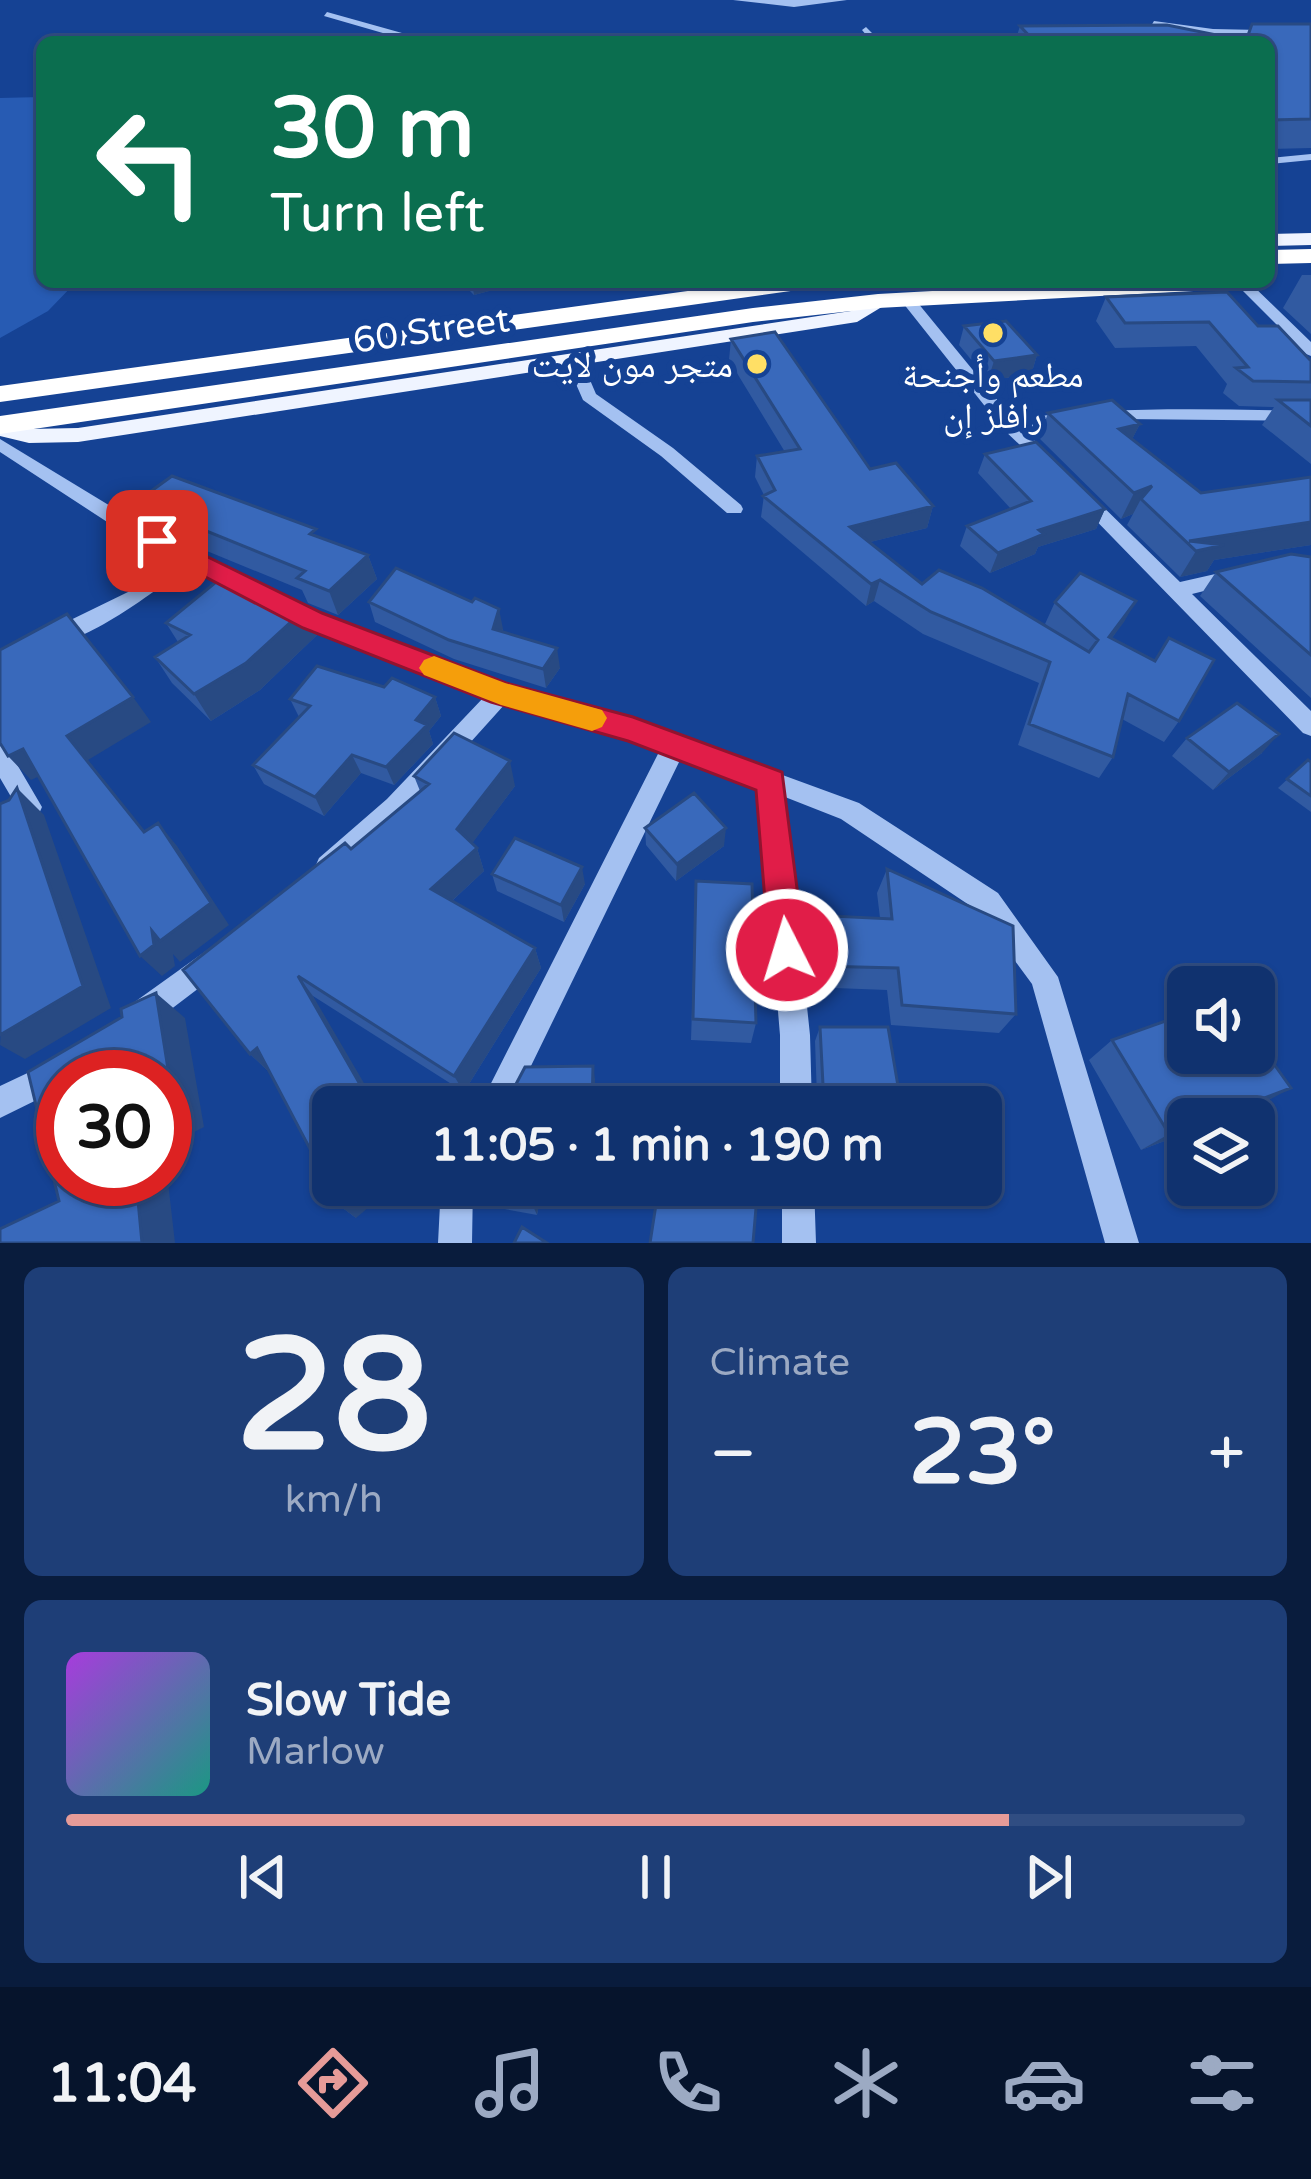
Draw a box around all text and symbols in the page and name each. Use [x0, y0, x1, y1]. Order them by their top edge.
text: 30 m [270, 79, 474, 180]
icon: left [72, 84, 228, 240]
text: Turn left [270, 181, 485, 246]
street label: 60 Street [350, 298, 512, 363]
marker: مطعم وأجنحة رافلز إن [980, 320, 1006, 346]
place label: متجر مون لايت [532, 344, 733, 387]
marker: متجر مون لايت [744, 351, 770, 377]
place label: مطعم وأجنحة رافلز إن [902, 354, 1084, 439]
pin [106, 490, 208, 592]
icon: arrive [124, 508, 190, 574]
position arrow [724, 887, 850, 1013]
map controls [1167, 966, 1275, 1206]
button: sound [1167, 966, 1275, 1074]
speed limit sign: 30 [36, 1050, 192, 1206]
button: layers [1167, 1098, 1275, 1206]
text: 11:05 · 1 min · 190 m [431, 1119, 883, 1173]
text: 28 [236, 1304, 432, 1492]
text: Climate [710, 1339, 850, 1386]
text: 23° [909, 1399, 1056, 1508]
text: − [710, 1414, 757, 1494]
text: + [1208, 1414, 1245, 1494]
text: km/h [285, 1476, 383, 1523]
text: Slow Tide [246, 1674, 451, 1728]
text: Marlow [246, 1728, 385, 1775]
icon: previous [230, 1844, 296, 1910]
icon: pause [623, 1844, 689, 1910]
icon: next [1016, 1844, 1082, 1910]
icon: directions [291, 2041, 375, 2125]
icon: music [468, 2041, 552, 2125]
icon: phone [646, 2041, 730, 2125]
icon: climate [824, 2041, 908, 2125]
icon: car [1002, 2041, 1086, 2125]
icon: filters [1180, 2041, 1264, 2125]
text: 11:04 [47, 2051, 197, 2116]

